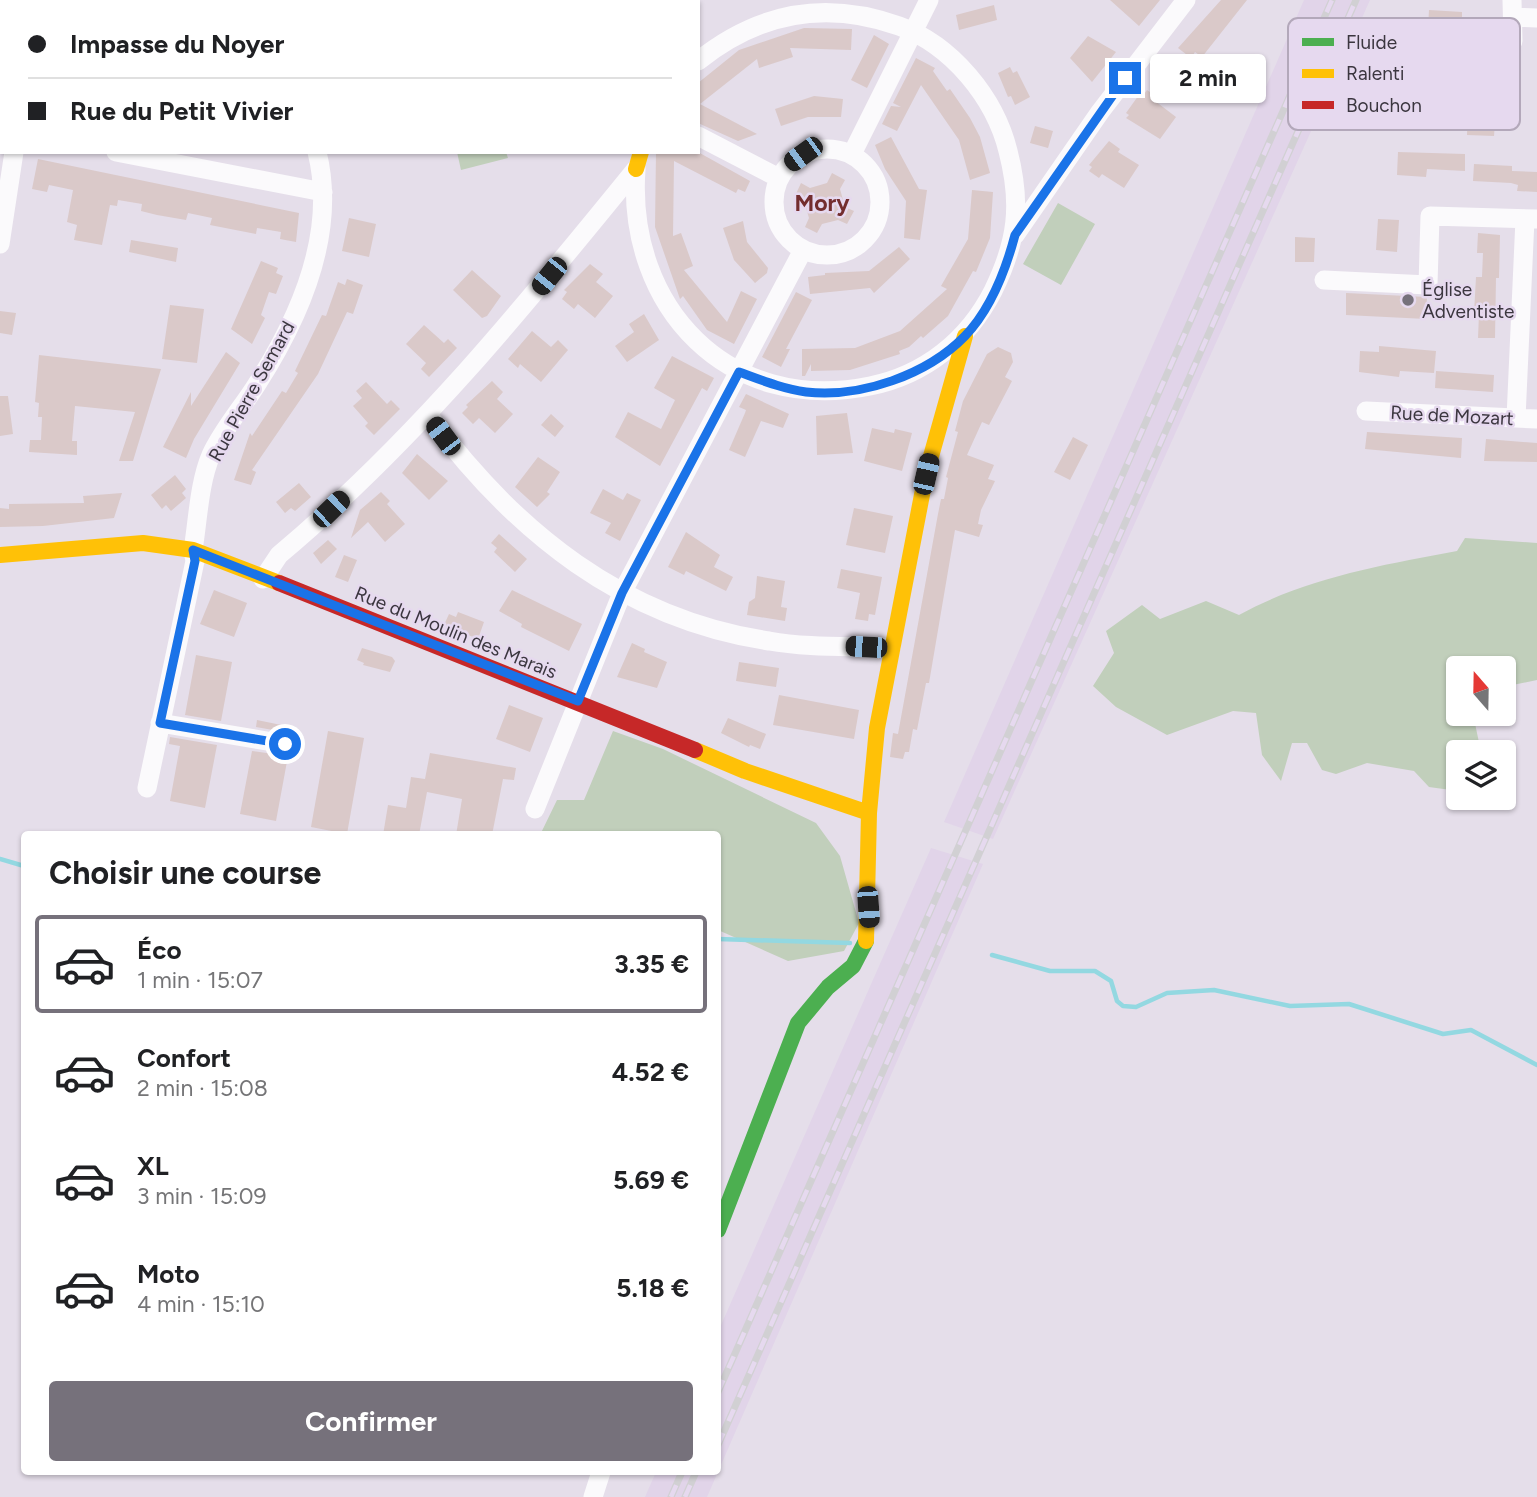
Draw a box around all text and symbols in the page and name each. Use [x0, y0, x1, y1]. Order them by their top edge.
legend [1288, 18, 1520, 130]
text: Impasse du Noyer [70, 28, 284, 60]
text: Fluide [1346, 31, 1397, 54]
callout: 2 min [1150, 54, 1265, 102]
route end [1109, 62, 1141, 94]
text: Ralenti [1346, 62, 1404, 85]
text: 2 min [1179, 64, 1237, 92]
text: Bouchon [1346, 94, 1422, 117]
text: Rue du Petit Vivier [70, 95, 293, 127]
car [780, 133, 827, 175]
district label: Mory [794, 189, 850, 217]
car [528, 253, 571, 299]
place label: Église Adventiste [1422, 278, 1514, 323]
marker: Église Adventiste [1400, 292, 1416, 308]
street label: Rue Pierre Semard [203, 317, 299, 465]
street label: Rue de Mozart [1390, 401, 1514, 430]
car [422, 413, 465, 459]
car [912, 451, 941, 497]
car [309, 487, 354, 531]
street label: Rue du Moulin des Marais [351, 581, 560, 684]
car [845, 635, 888, 659]
north arrow [1446, 656, 1516, 726]
map controls [1446, 656, 1516, 810]
route start [269, 728, 301, 760]
button: layers [1446, 740, 1516, 810]
text: Choisir une course [49, 854, 321, 892]
car [857, 885, 880, 929]
icon: car [53, 933, 116, 996]
text: Éco [137, 934, 182, 966]
text: 3.35 € [614, 948, 689, 980]
text: 1 min · 15:07 [137, 966, 263, 994]
icon: car [53, 1041, 116, 1104]
text: Confort [137, 1042, 231, 1074]
text: 4.52 € [612, 1056, 689, 1088]
text: 2 min · 15:08 [137, 1074, 268, 1102]
icon: car [53, 1149, 116, 1212]
text: XL [137, 1150, 169, 1182]
text: 5.69 € [613, 1164, 689, 1196]
text: 3 min · 15:09 [137, 1182, 266, 1210]
icon: car [53, 1257, 116, 1320]
text: Moto [137, 1258, 200, 1290]
text: 5.18 € [616, 1272, 689, 1304]
text: 4 min · 15:10 [137, 1290, 265, 1318]
button: Confirmer [49, 1381, 693, 1461]

